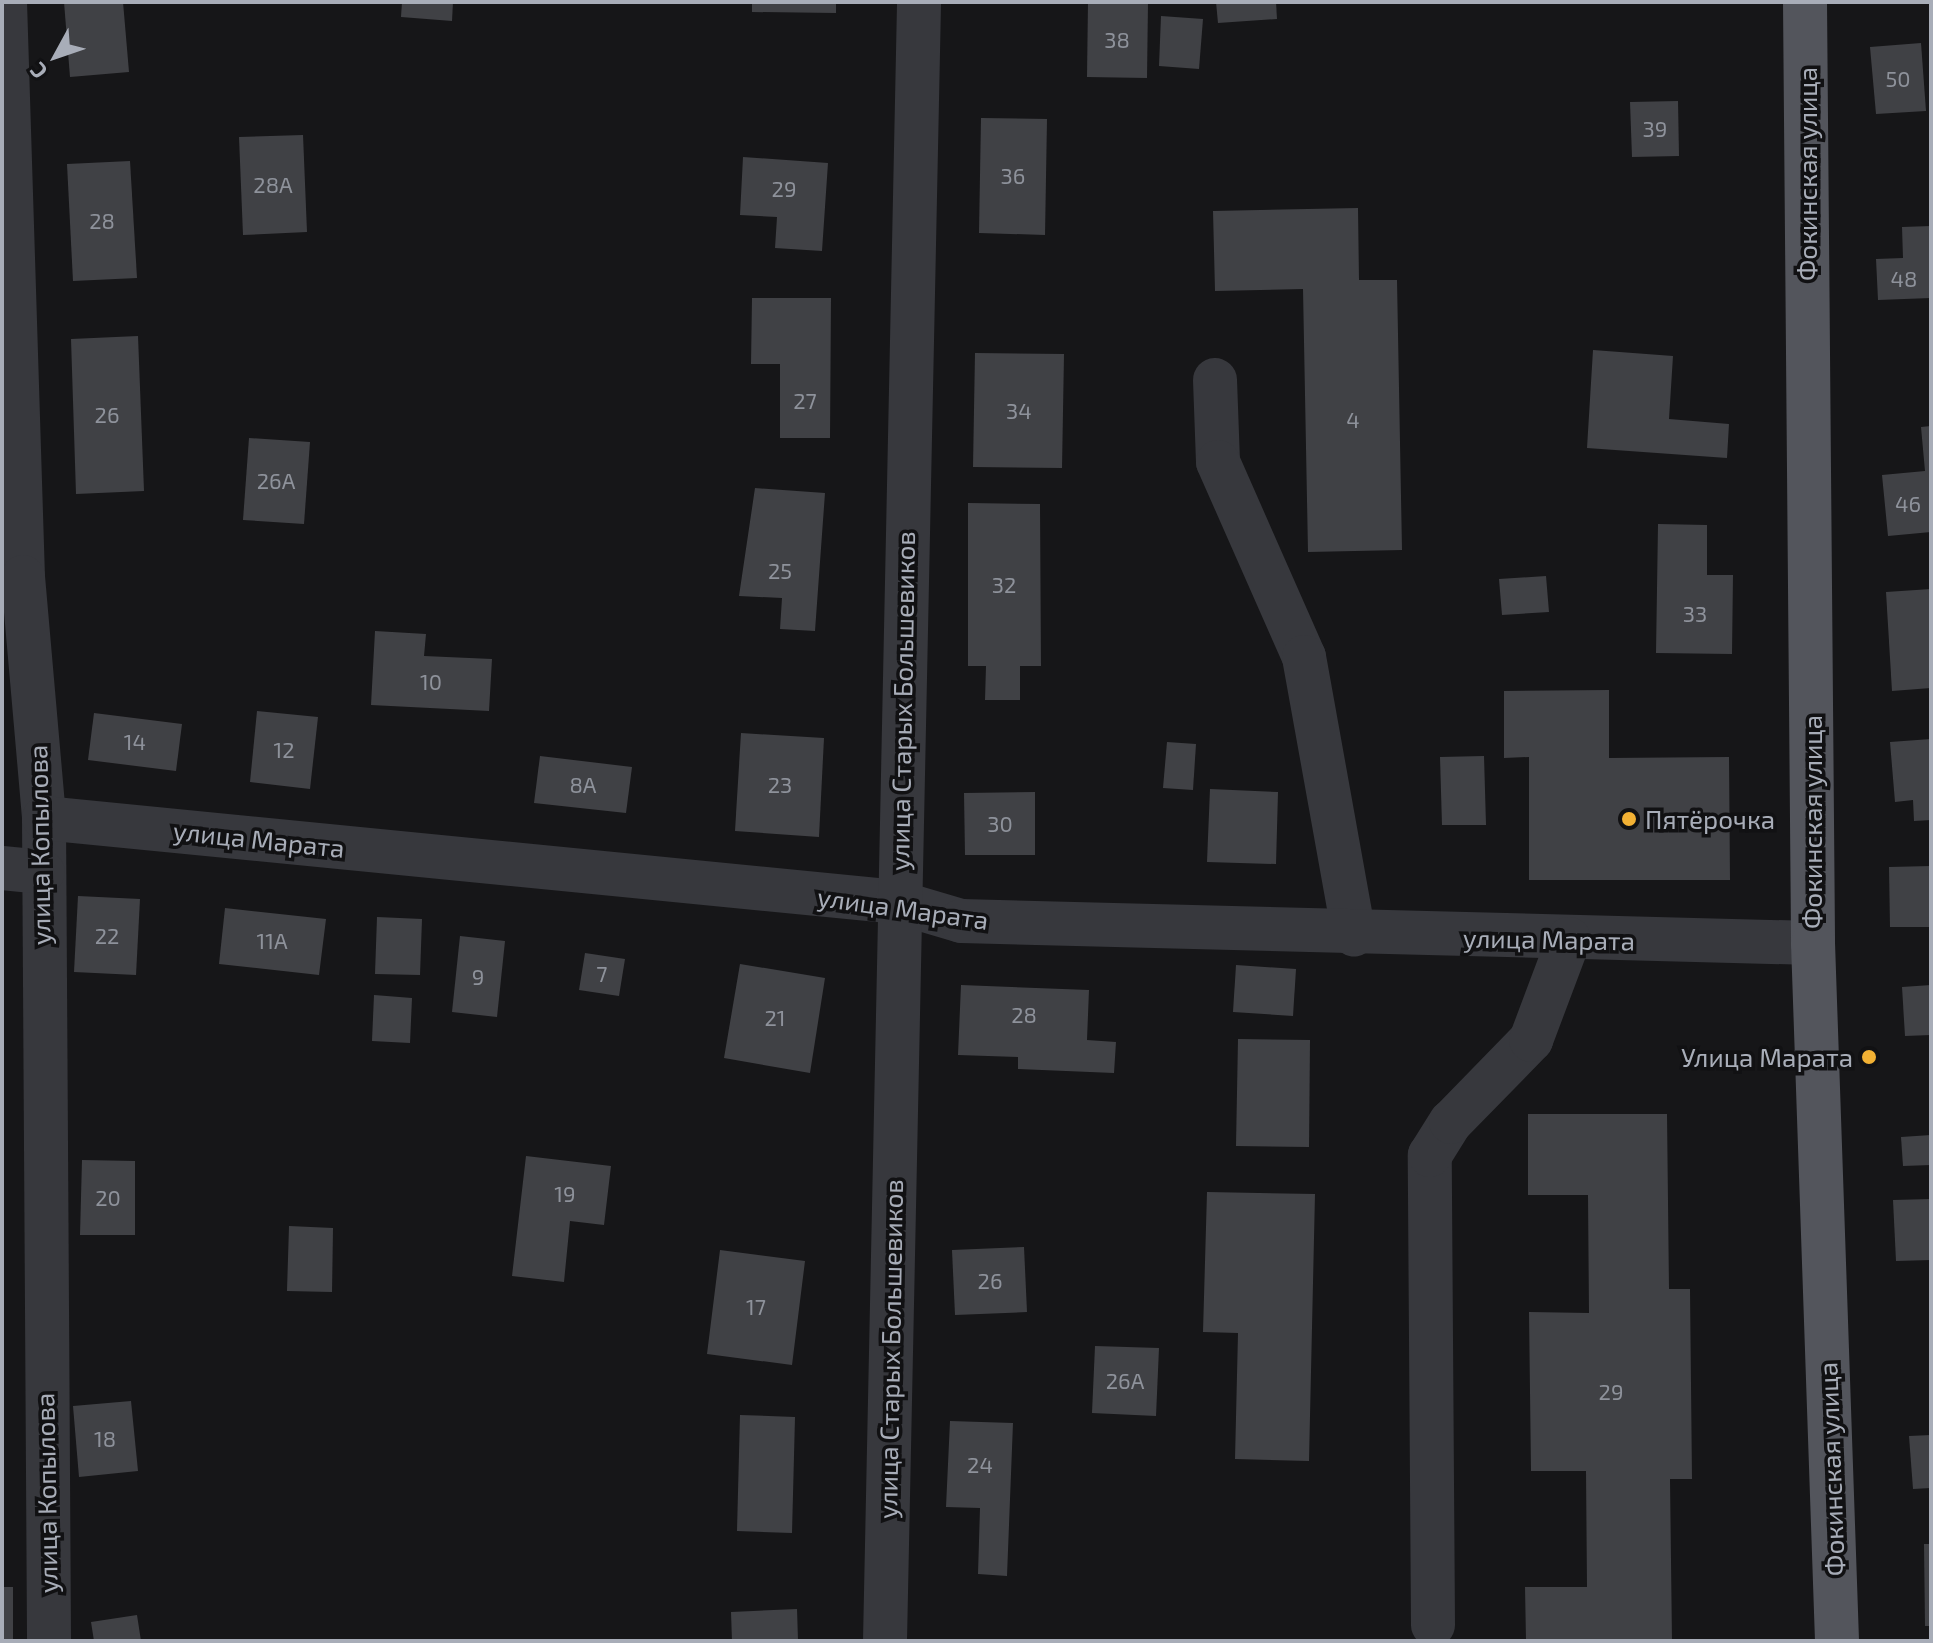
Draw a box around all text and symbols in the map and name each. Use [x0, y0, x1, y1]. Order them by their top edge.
north arrow [16, 16, 96, 96]
house number: 38 [1104, 27, 1130, 53]
text: С [23, 58, 52, 85]
house number: 50 [1885, 66, 1911, 92]
street label: Фокинская улица [1791, 67, 1823, 281]
house number: 39 [1643, 116, 1667, 142]
house number: 36 [1001, 163, 1025, 189]
house number: 28А [253, 172, 293, 198]
house number: 29 [772, 176, 796, 202]
house number: 28 [89, 208, 115, 234]
house number: 48 [1891, 266, 1917, 292]
house number: 27 [793, 388, 817, 414]
house number: 34 [1006, 398, 1032, 424]
house number: 26 [95, 402, 119, 428]
house number: 4 [1346, 407, 1360, 433]
house number: 26А [257, 468, 295, 494]
house number: 46 [1895, 491, 1921, 517]
street label: улица Старых Большевиков [883, 531, 921, 871]
house number: 25 [768, 558, 792, 584]
house number: 32 [992, 572, 1016, 598]
house number: 33 [1683, 601, 1707, 627]
house number: 10 [420, 669, 442, 695]
street label: Фокинская улица [1796, 715, 1828, 929]
house number: 14 [124, 729, 146, 755]
house number: 12 [273, 737, 295, 763]
street label: улица Копылова [22, 744, 56, 946]
house number: 8А [569, 772, 597, 798]
house number: 23 [768, 772, 792, 798]
place label: Пятёрочка [1645, 803, 1775, 835]
marker: Пятёрочка [1620, 810, 1638, 828]
house number: 30 [987, 811, 1013, 837]
street label: улица Марата [172, 814, 346, 864]
street label: улица Марата [816, 881, 990, 935]
street label: улица Марата [1463, 922, 1635, 956]
house number: 22 [95, 923, 119, 949]
house number: 11А [256, 928, 288, 954]
house number: 7 [596, 961, 608, 987]
house number: 9 [472, 964, 484, 990]
house number: 28 [1011, 1002, 1037, 1028]
house number: 21 [764, 1005, 786, 1031]
place label: Улица Марата [1681, 1041, 1853, 1073]
marker: Улица Марата [1860, 1048, 1878, 1066]
street label: улица Старых Большевиков [871, 1179, 909, 1519]
house number: 19 [554, 1181, 576, 1207]
house number: 20 [95, 1185, 121, 1211]
house number: 26 [978, 1268, 1002, 1294]
house number: 17 [746, 1294, 766, 1320]
street label: Фокинская улица [1812, 1361, 1850, 1577]
house number: 26А [1106, 1368, 1144, 1394]
house number: 29 [1599, 1379, 1623, 1405]
street label: улица Копылова [29, 1392, 63, 1594]
house number: 18 [94, 1426, 116, 1452]
house number: 24 [967, 1452, 993, 1478]

